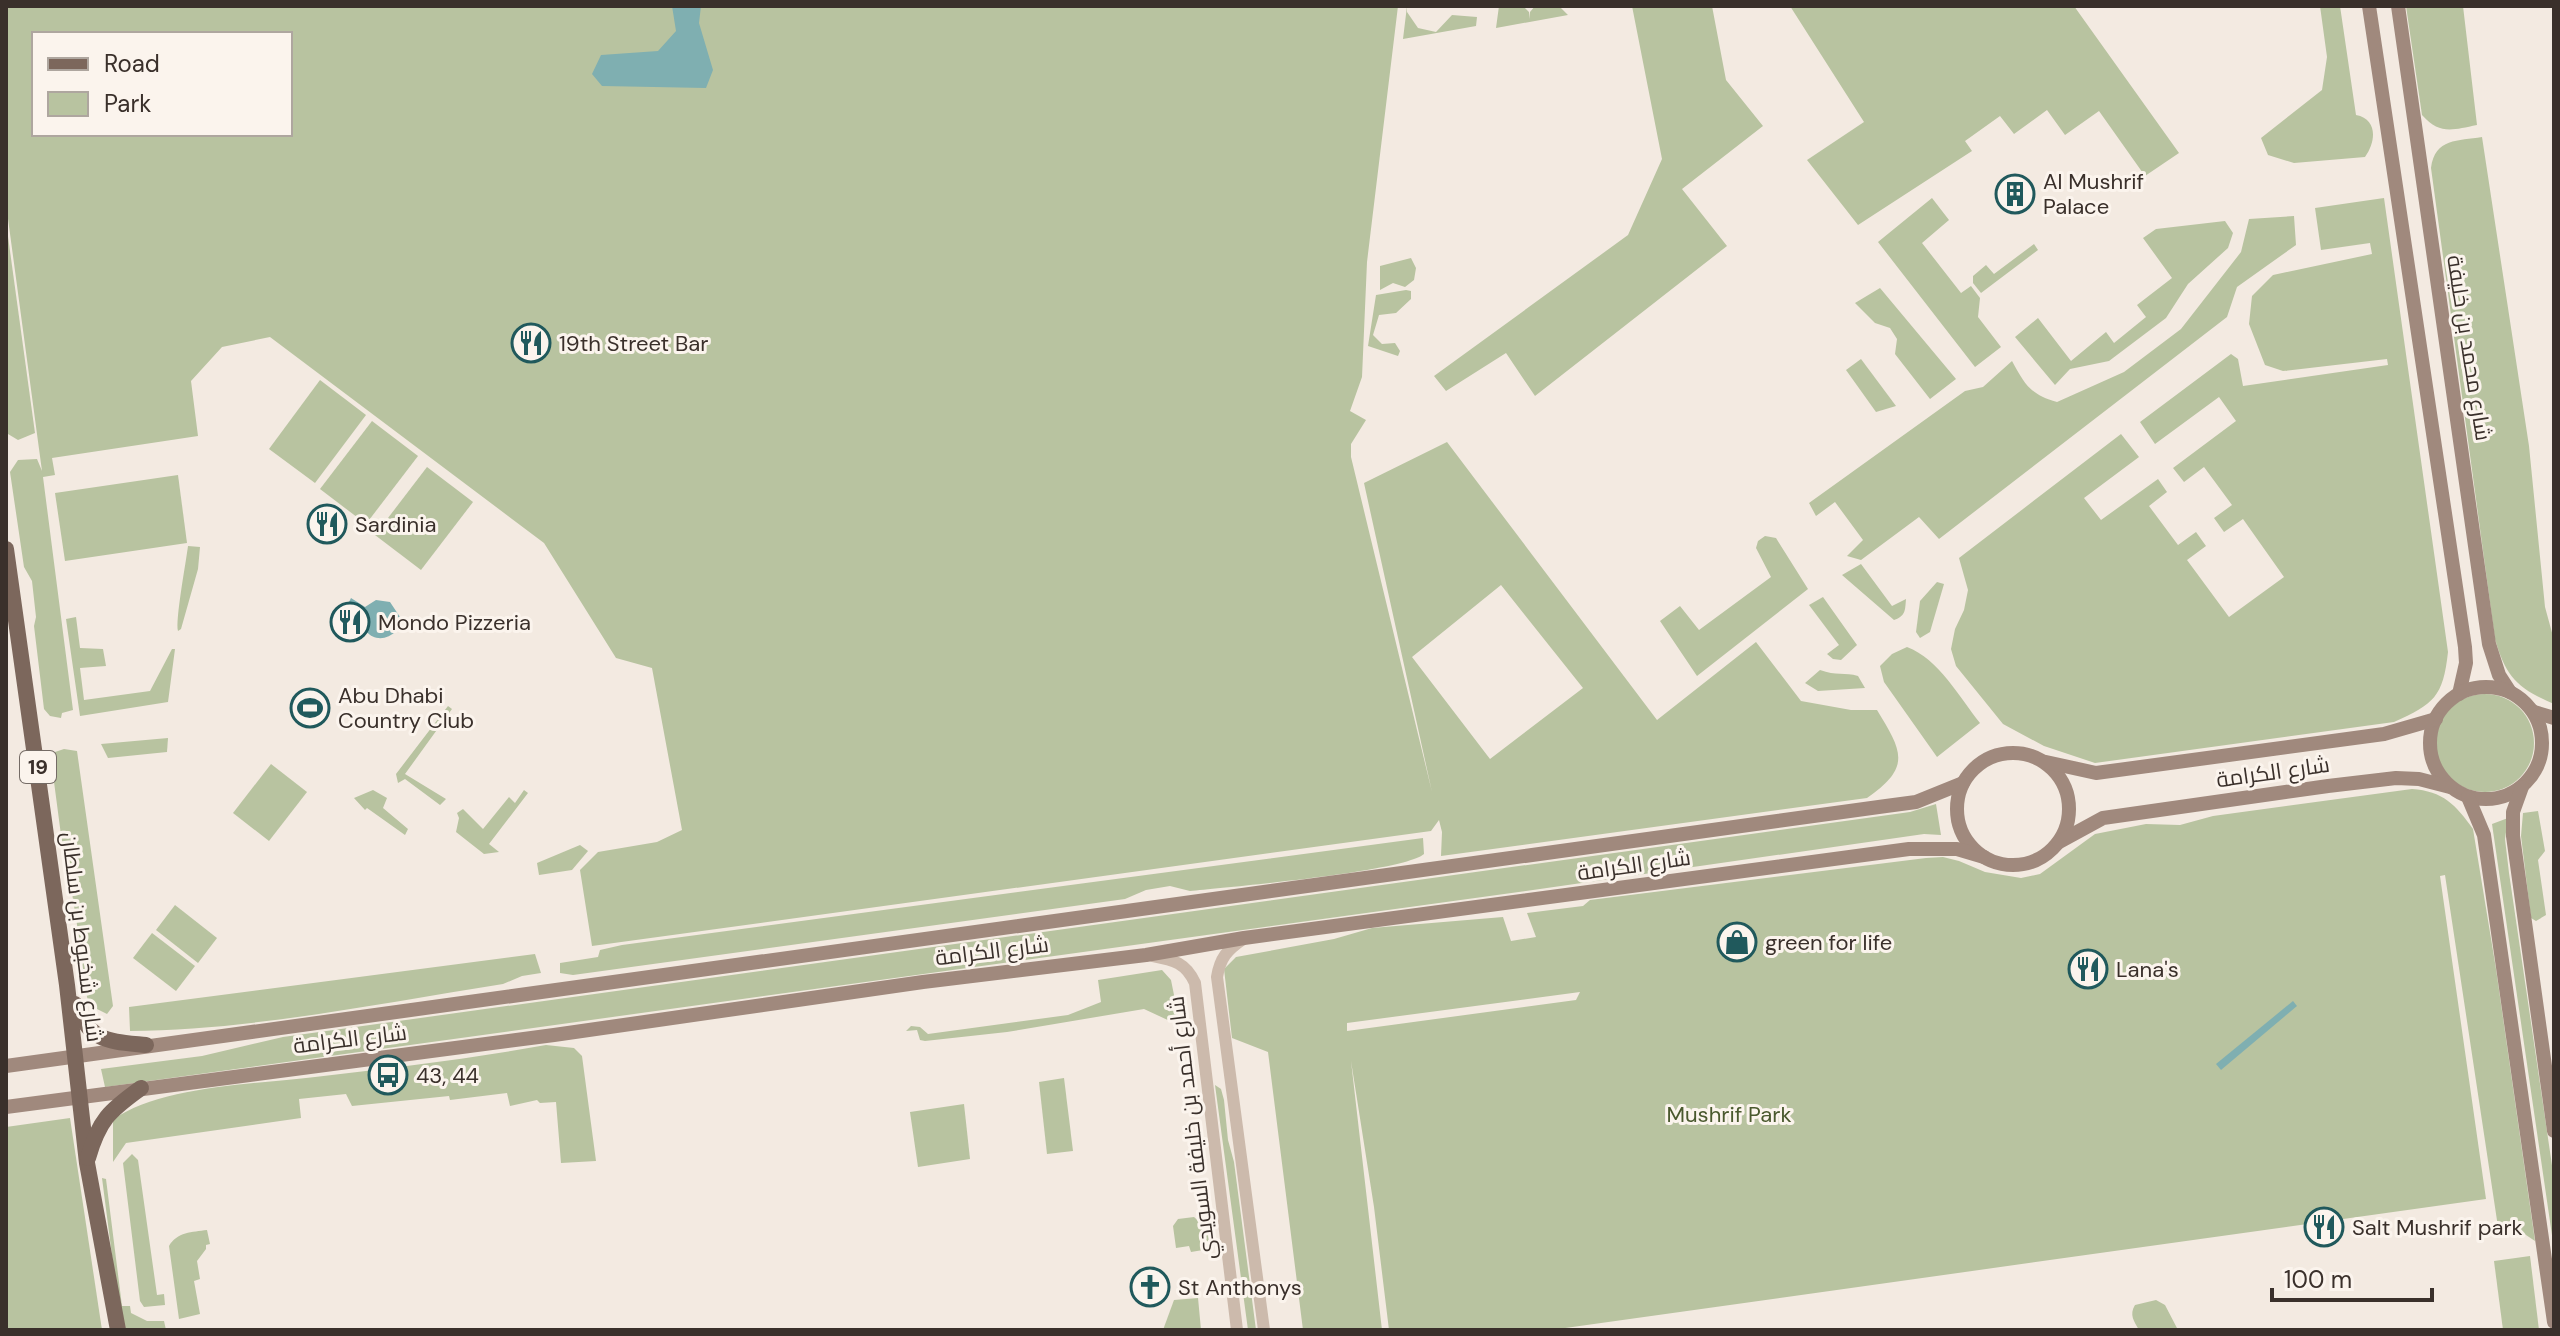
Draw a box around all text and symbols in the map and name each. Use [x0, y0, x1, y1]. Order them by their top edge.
legend [32, 32, 292, 136]
text: Road [104, 48, 160, 79]
text: Park [104, 88, 151, 119]
place label: Al Mushrif Palace [2043, 167, 2144, 221]
building icon: Al Mushrif Palace [1994, 173, 2036, 215]
street label: شارع محمد بن خليفة [2440, 253, 2498, 443]
restaurant icon: 19th Street Bar [510, 322, 552, 364]
place label: 19th Street Bar [559, 329, 708, 358]
restaurant icon: Sardinia [306, 503, 348, 545]
place label: Sardinia [355, 510, 436, 539]
restaurant icon: Mondo Pizzeria [329, 601, 371, 643]
place label: Mondo Pizzeria [378, 608, 531, 637]
place label: Abu Dhabi Country Club [338, 681, 474, 735]
sports icon: Abu Dhabi Country Club [289, 687, 331, 729]
street label: شارع الكرامة [2214, 750, 2332, 794]
road number: 19 [20, 751, 56, 783]
street label: شارع شخبوط بن سلطان [55, 830, 109, 1044]
street label: شارع الكرامة [1575, 843, 1693, 887]
shop icon: green for life [1716, 921, 1758, 963]
place label: green for life [1765, 928, 1892, 957]
street label: شارع الكرامة [934, 930, 1050, 972]
restaurant icon: Lana's [2067, 948, 2109, 990]
place label: Lana's [2116, 955, 2179, 984]
street label: شارع أحمد بن خليفة السويدي [1161, 994, 1225, 1261]
street label: شارع الكرامة [292, 1018, 408, 1060]
bus stop icon: 43, 44 [367, 1054, 409, 1096]
place label: 43, 44 [416, 1061, 479, 1090]
park label: Mushrif Park [1666, 1100, 1792, 1129]
restaurant icon: Salt Mushrif park [2303, 1206, 2345, 1248]
place label: Salt Mushrif park [2352, 1213, 2523, 1242]
scale bar [2272, 1252, 2432, 1302]
text: 100 m [2284, 1264, 2352, 1295]
church icon: St Anthonys [1129, 1266, 1171, 1308]
place label: St Anthonys [1178, 1273, 1302, 1302]

